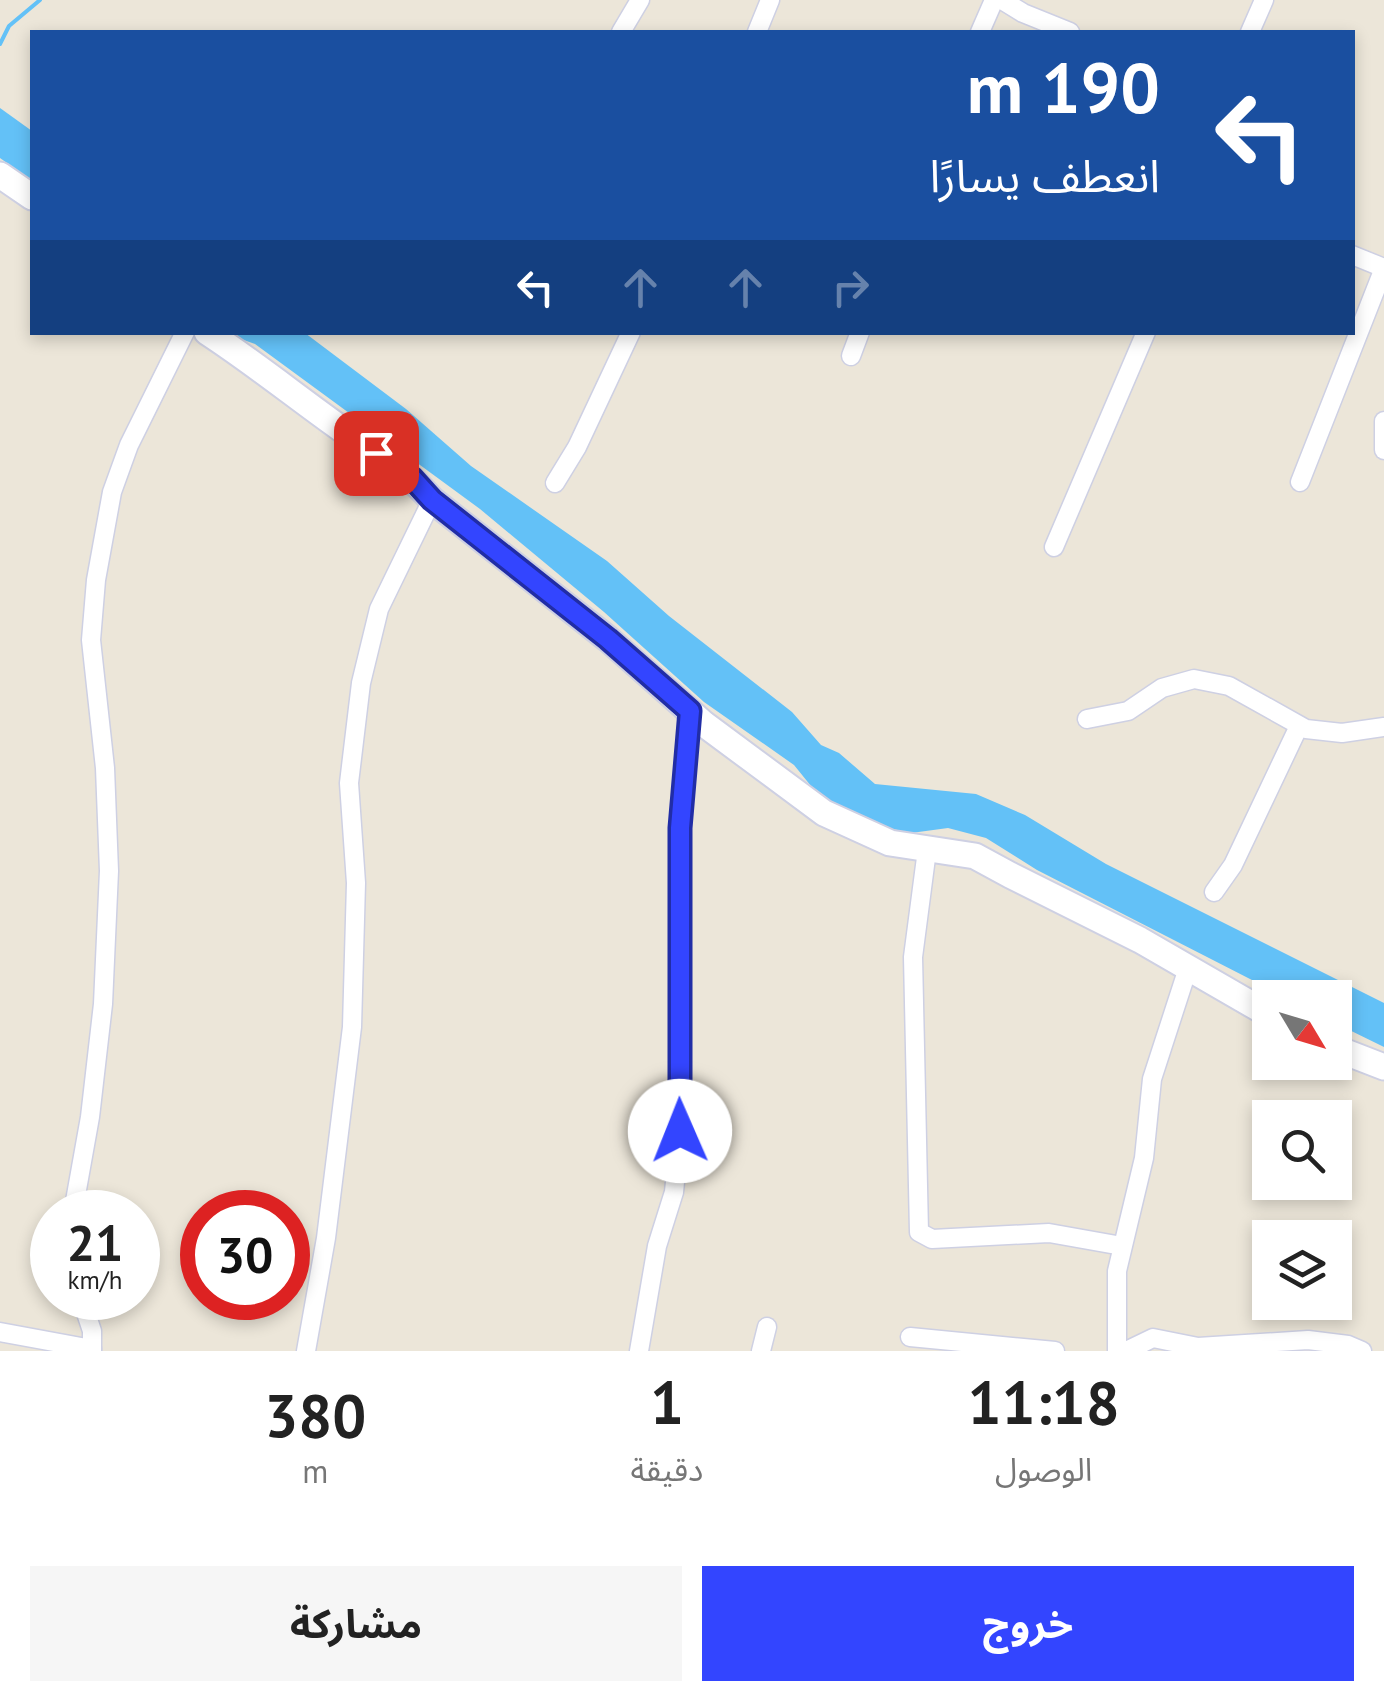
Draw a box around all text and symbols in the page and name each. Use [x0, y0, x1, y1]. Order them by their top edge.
text: 190 m [967, 42, 1160, 132]
icon: left [1195, 70, 1325, 200]
text: انعطف يسارًا [929, 146, 1160, 204]
icon: left [508, 260, 563, 315]
icon: ahead [613, 260, 668, 315]
icon: ahead [718, 260, 773, 315]
icon: right [823, 260, 878, 315]
pin [334, 411, 419, 496]
icon: arrive [349, 426, 404, 481]
north arrow [1252, 980, 1352, 1080]
map controls [1252, 980, 1352, 1320]
position arrow [628, 1079, 732, 1183]
button: search [1252, 1100, 1352, 1200]
speed limit sign: 30 [180, 1190, 310, 1320]
text: 21 [67, 1210, 123, 1275]
button: layers [1252, 1220, 1352, 1320]
text: km/h [68, 1264, 122, 1296]
text: 1 [650, 1363, 684, 1441]
text: 11:18 [968, 1363, 1120, 1441]
text: 380 [264, 1376, 366, 1454]
text: دقيقة [630, 1448, 703, 1490]
text: الوصول [995, 1448, 1092, 1490]
text: m [302, 1450, 328, 1492]
button: مشاركة [30, 1566, 682, 1681]
button: خروج [702, 1566, 1354, 1681]

